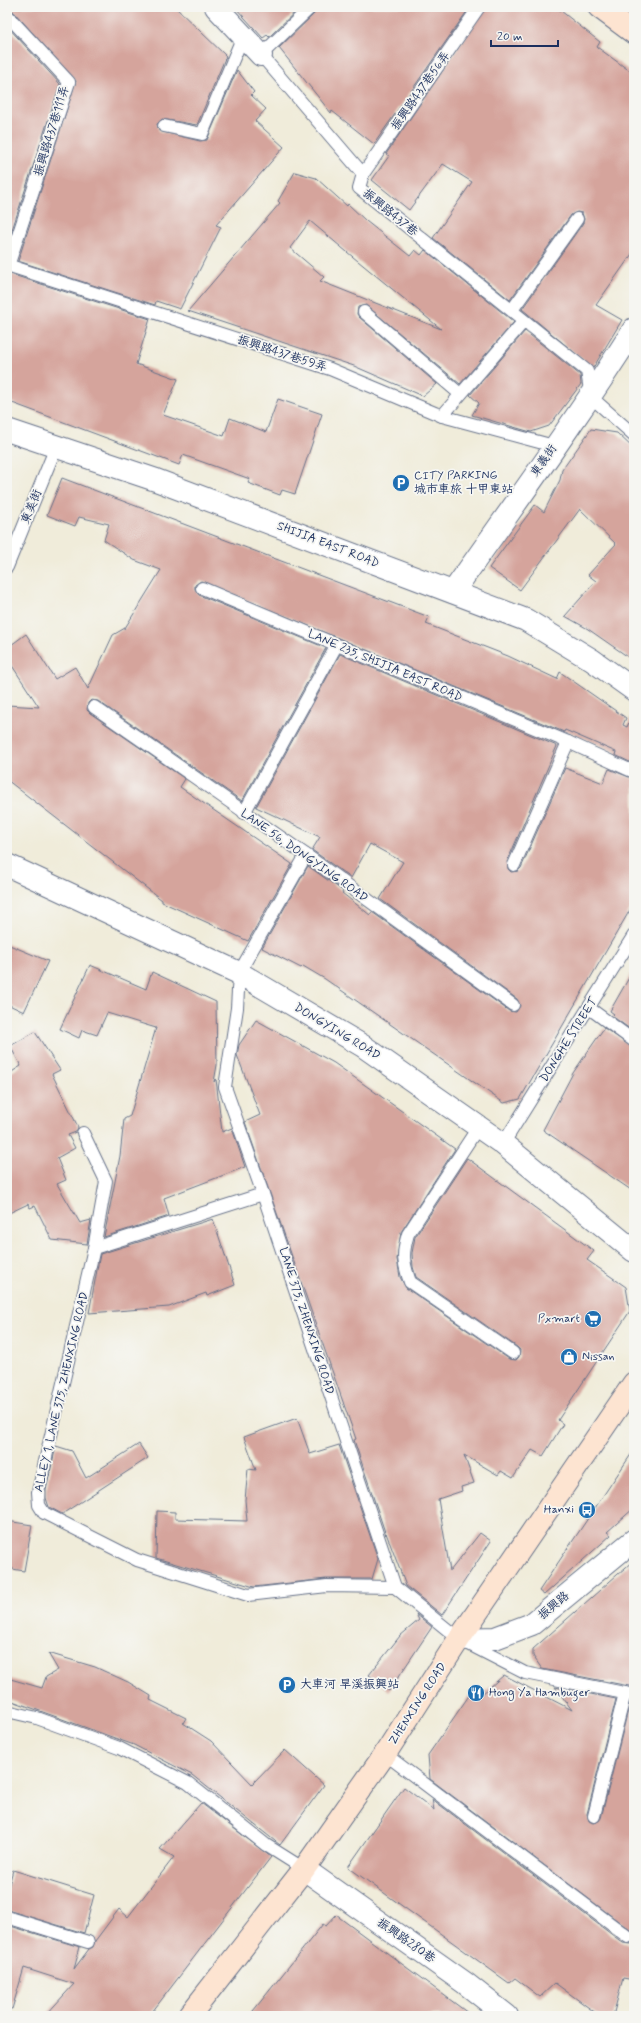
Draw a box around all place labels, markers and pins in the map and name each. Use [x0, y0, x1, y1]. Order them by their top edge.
place label: CITY PARKING 城市車旅 十甲東站 [414, 468, 513, 498]
parking icon: CITY PARKING 城市車旅 十甲東站 [391, 473, 411, 493]
supermarket icon: Pxmart [583, 1309, 603, 1329]
place label: Pxmart [538, 1311, 581, 1327]
shop icon: Nissan [559, 1347, 579, 1367]
place label: Nissan [582, 1349, 615, 1365]
bus stop icon: Hanxi [577, 1500, 597, 1520]
place label: Hanxi [544, 1502, 574, 1518]
parking icon: 大車河 旱溪振興站 [277, 1675, 297, 1695]
place label: 大車河 旱溪振興站 [300, 1677, 399, 1693]
restaurant icon: Hong Ya Hambuger [466, 1683, 486, 1703]
place label: Hong Ya Hambuger [489, 1685, 590, 1702]

